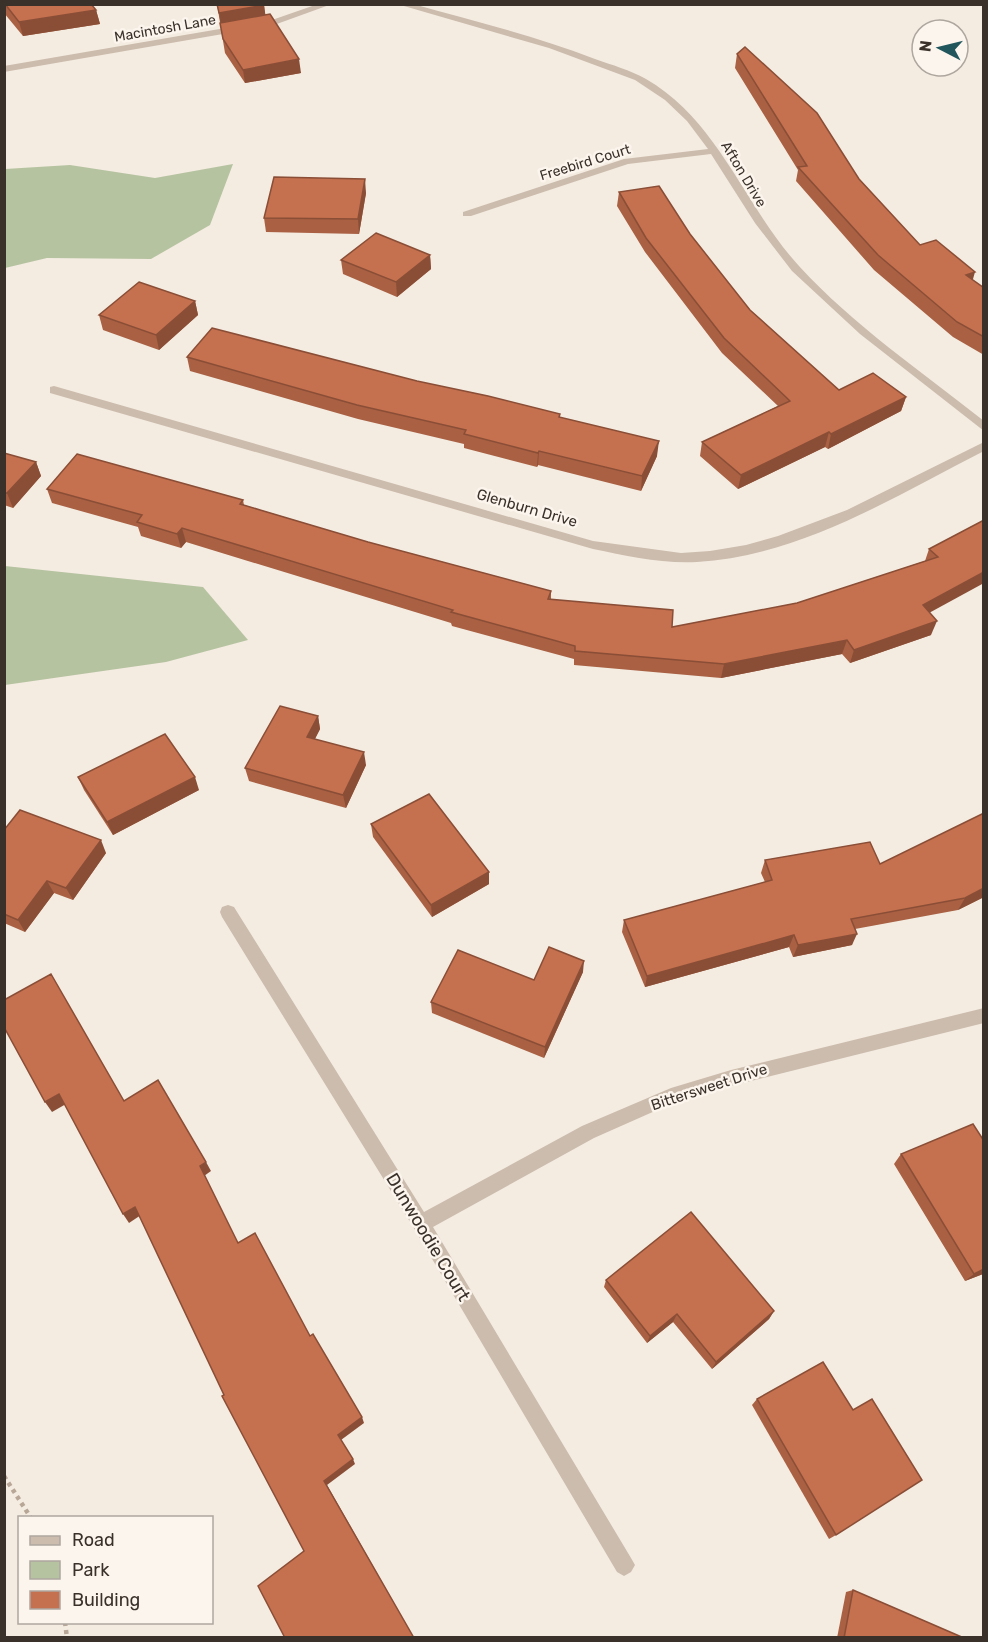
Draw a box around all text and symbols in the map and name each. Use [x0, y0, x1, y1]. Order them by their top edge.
street label: Macintosh Lane [113, 11, 217, 46]
north arrow [910, 18, 970, 78]
text: N [915, 39, 936, 53]
street label: Afton Drive [717, 138, 770, 210]
street label: Freebird Court [538, 140, 633, 184]
street label: Glenburn Drive [475, 485, 579, 531]
street label: Bittersweet Drive [649, 1060, 769, 1114]
street label: Dunwoodie Court [381, 1169, 475, 1305]
legend [18, 1516, 213, 1624]
text: Road [72, 1529, 115, 1551]
text: Park [72, 1559, 110, 1581]
text: Building [72, 1589, 140, 1611]

